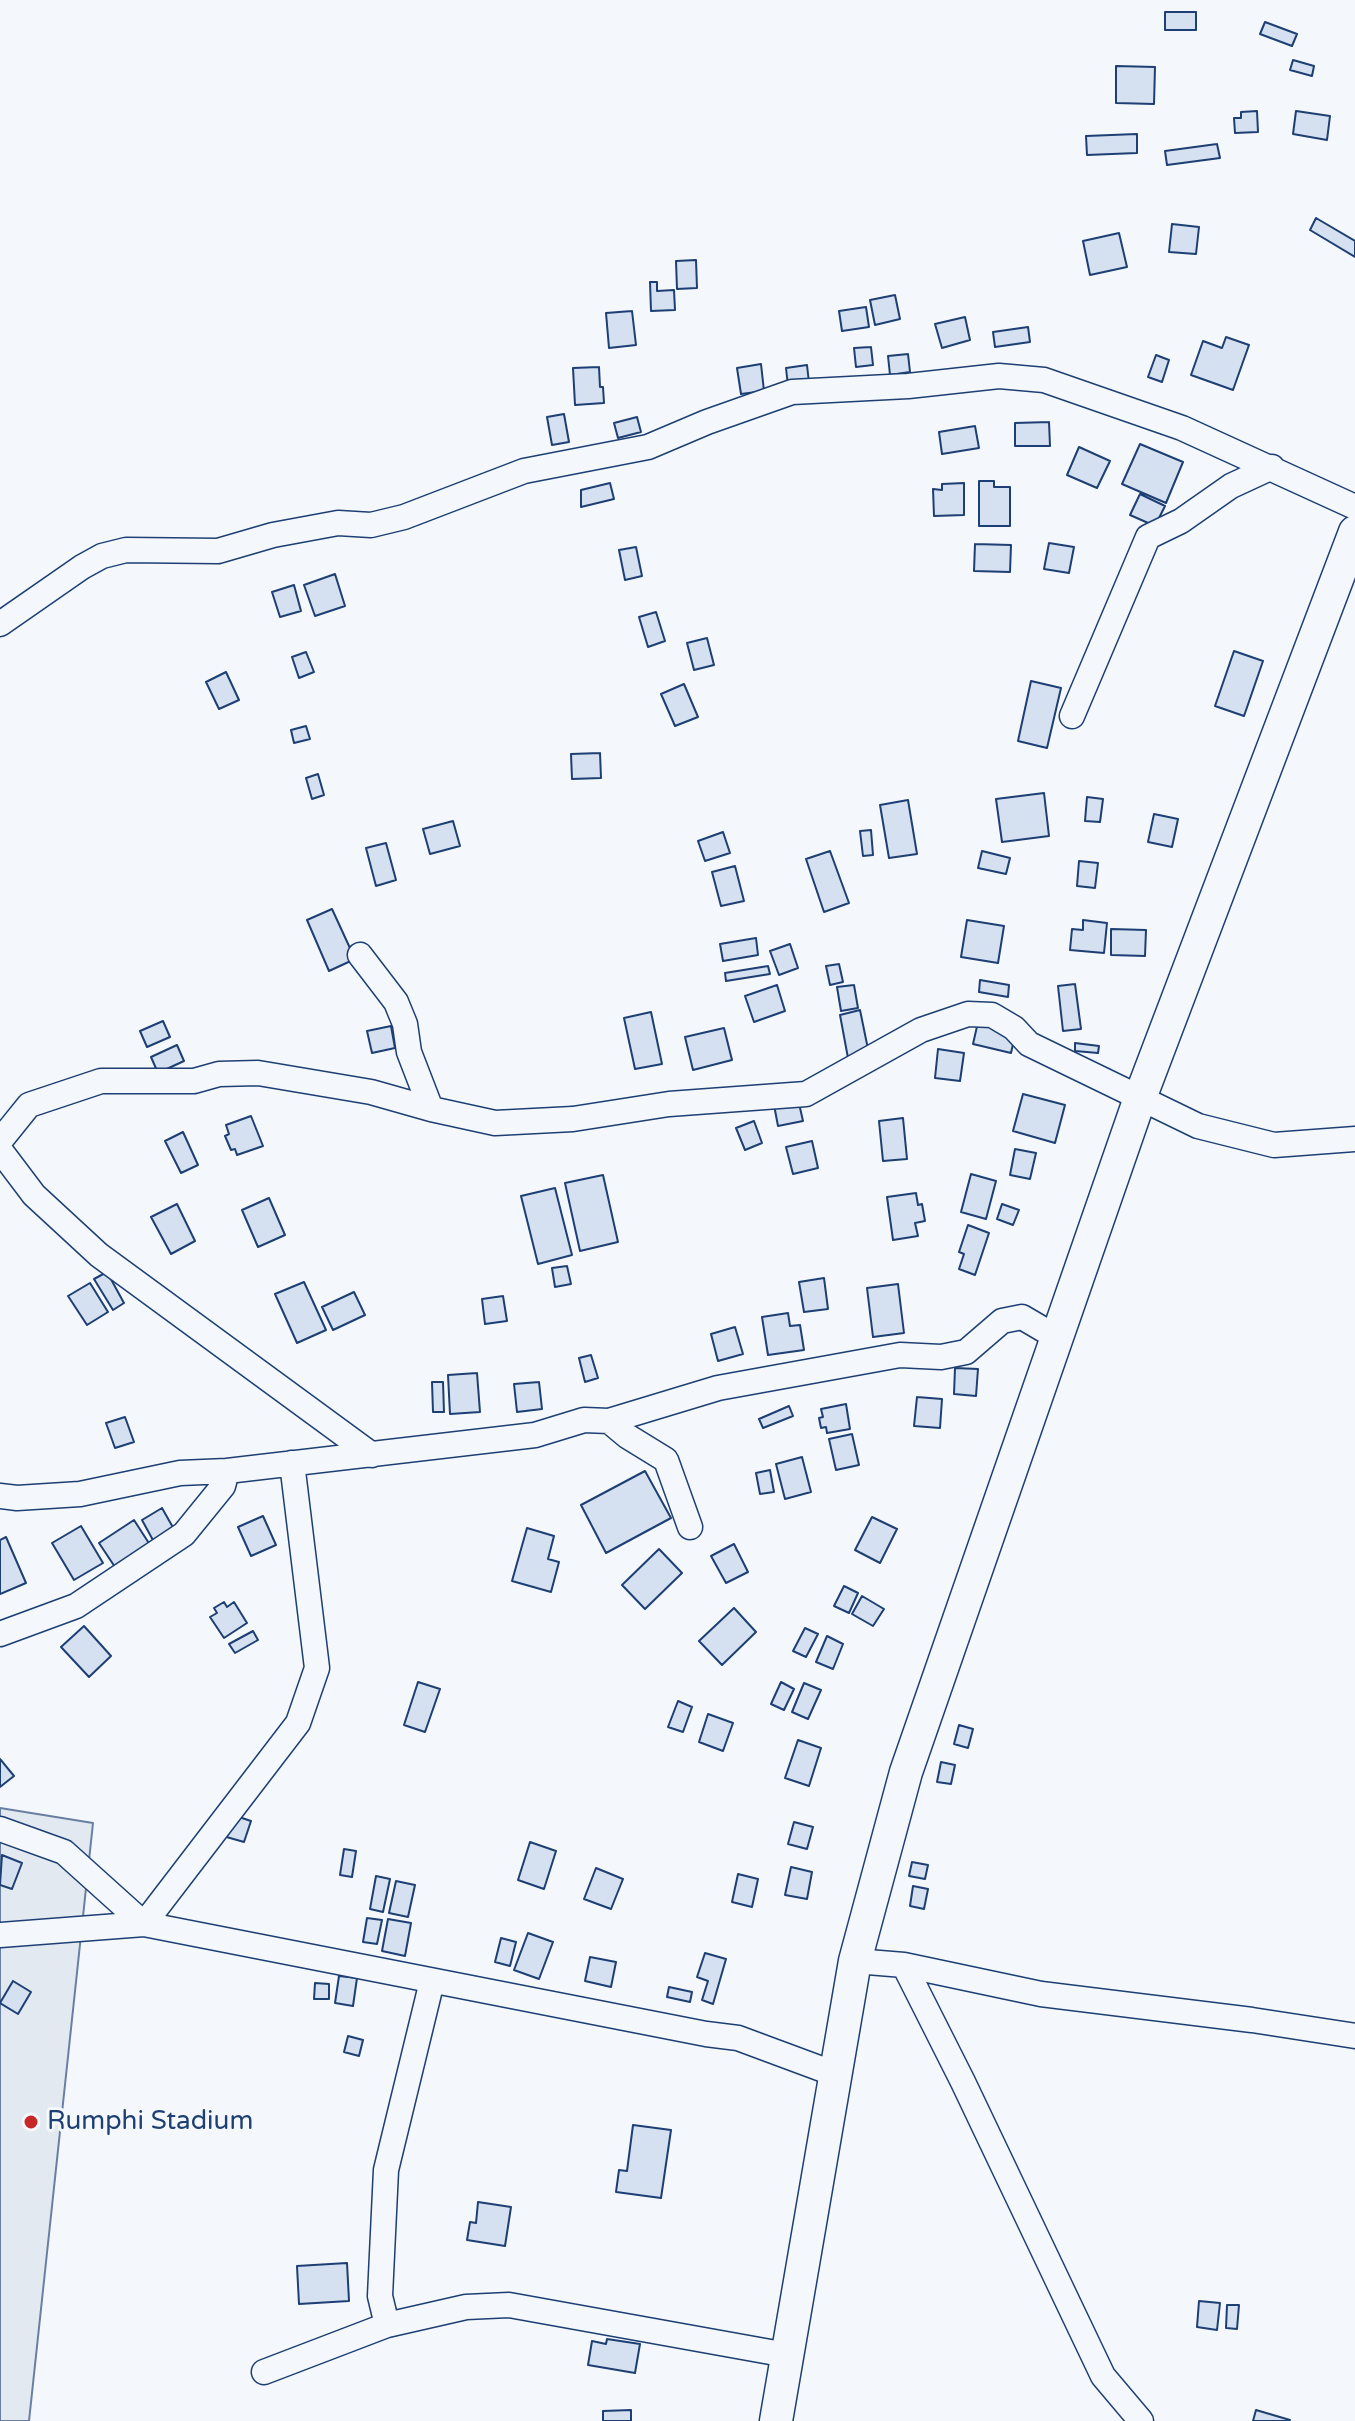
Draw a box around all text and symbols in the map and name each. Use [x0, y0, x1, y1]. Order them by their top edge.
place label: Rumphi Stadium [47, 2106, 253, 2138]
marker: Rumphi Stadium [22, 2113, 40, 2131]

